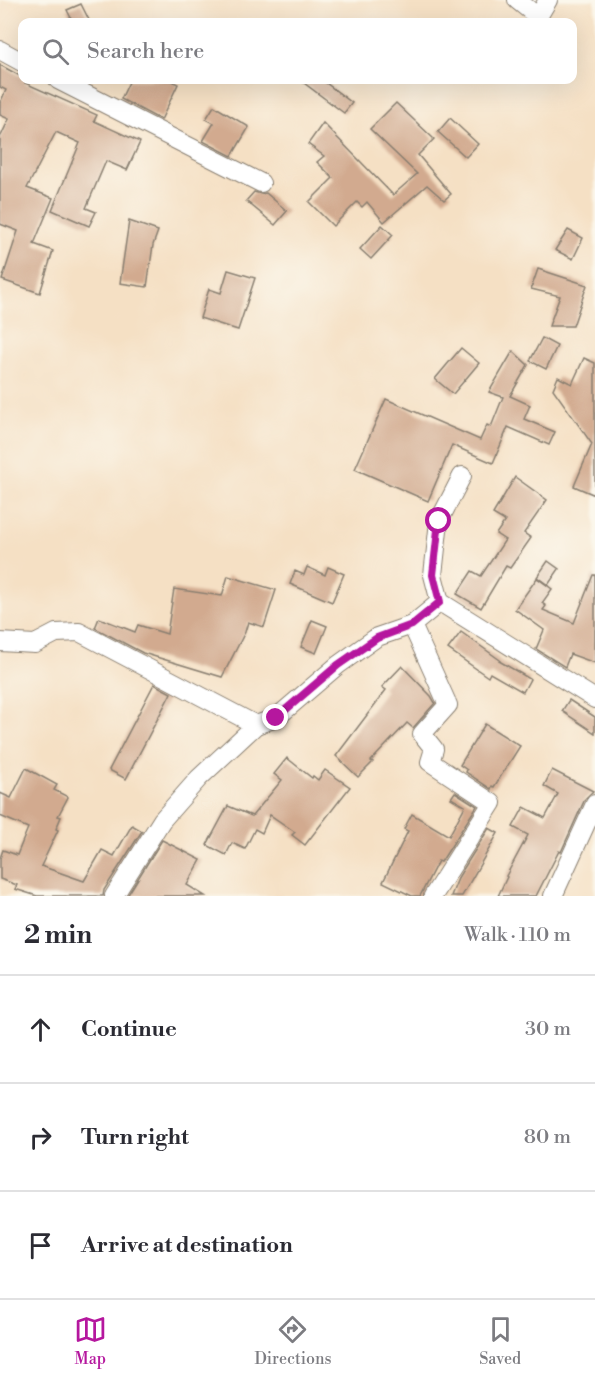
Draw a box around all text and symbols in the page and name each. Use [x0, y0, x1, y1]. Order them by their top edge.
search box [18, 18, 577, 84]
icon: search [39, 35, 72, 68]
text: Search here [87, 38, 204, 65]
route start [425, 507, 451, 533]
route end [262, 704, 288, 730]
text: 2 min [24, 919, 92, 951]
text: Walk · 110 m [464, 923, 571, 948]
icon: ahead [24, 1013, 57, 1046]
text: Continue [81, 1016, 177, 1043]
text: 30 m [525, 1017, 571, 1042]
icon: right [24, 1121, 57, 1154]
text: Turn right [81, 1124, 189, 1151]
text: 80 m [524, 1125, 571, 1150]
icon: arrive [24, 1229, 57, 1262]
text: Arrive at destination [81, 1232, 293, 1259]
tab: Map [74, 1313, 107, 1369]
tab: Directions [254, 1313, 332, 1369]
tab: Saved [479, 1313, 521, 1369]

